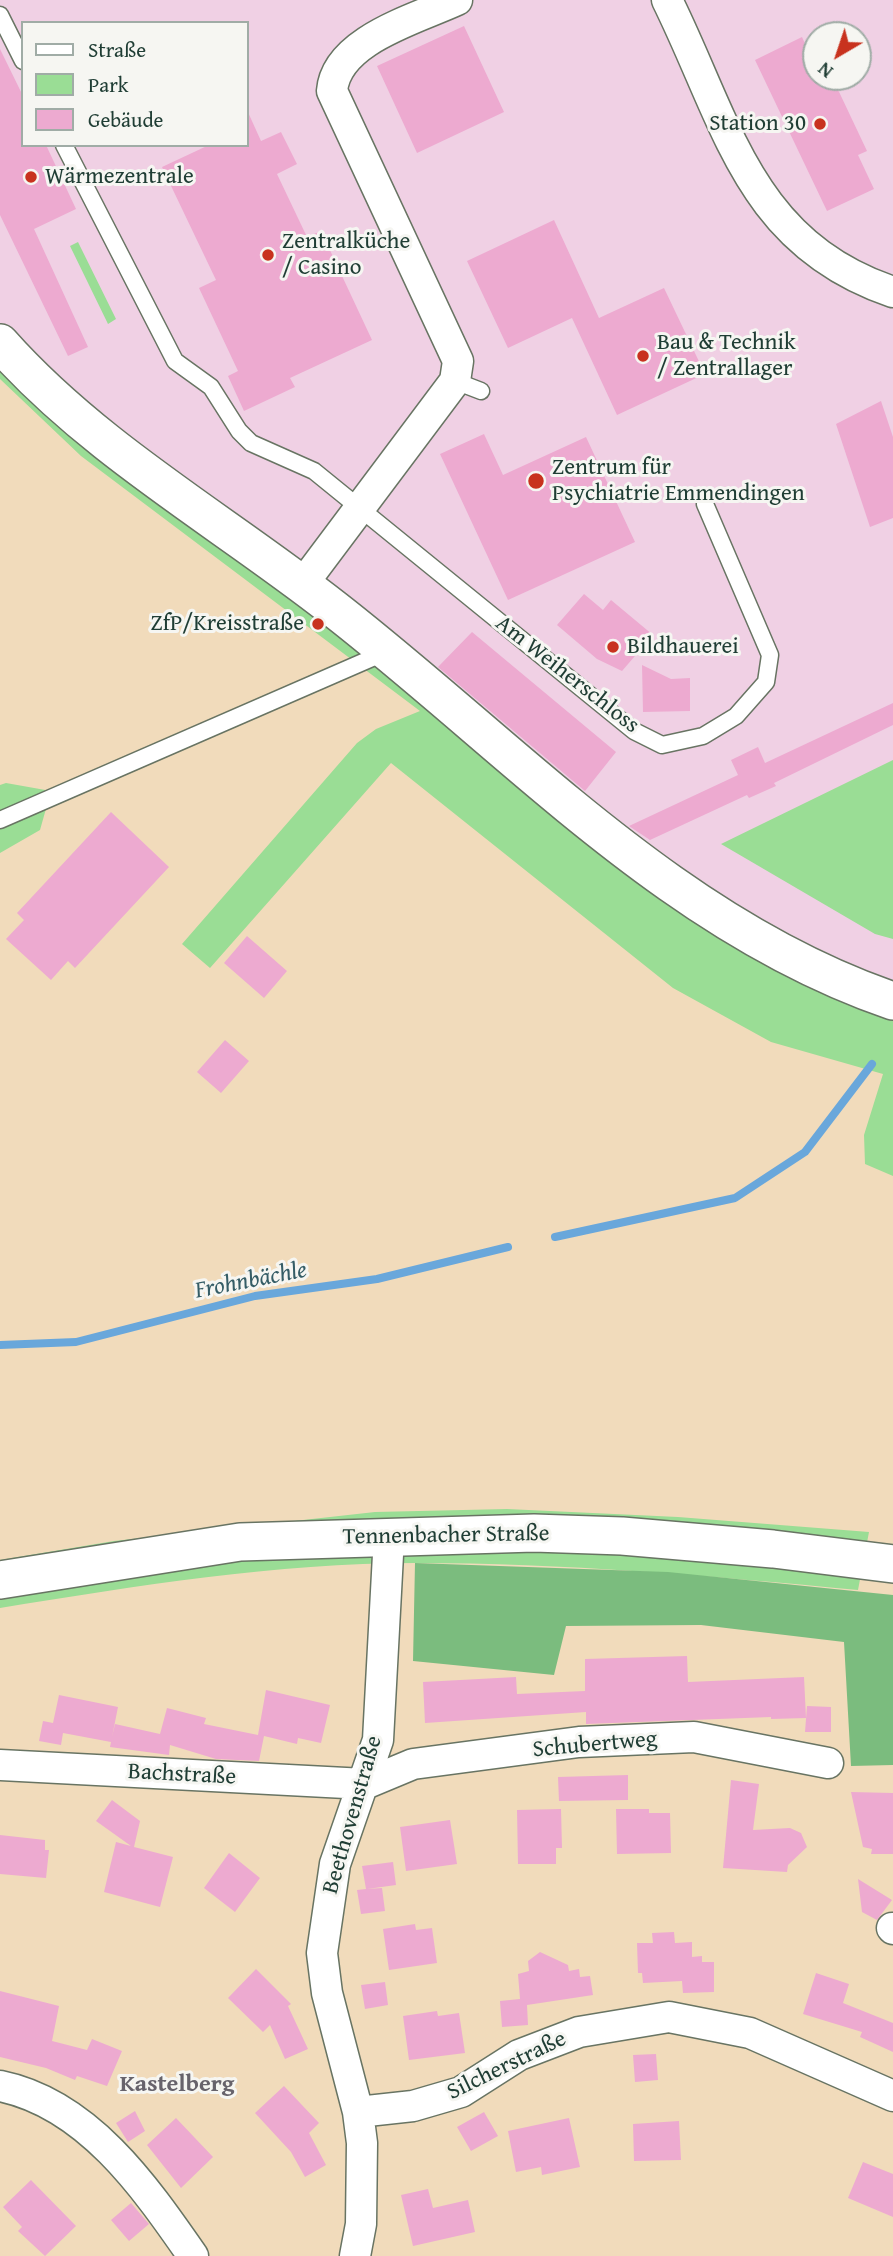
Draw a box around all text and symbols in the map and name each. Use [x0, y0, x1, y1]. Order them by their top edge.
legend [21, 21, 248, 147]
north arrow [802, 21, 872, 91]
text: Straße [88, 34, 146, 65]
text: N [811, 56, 839, 86]
text: Park [88, 69, 129, 100]
text: Gebäude [88, 104, 163, 135]
place label: Station 30 [709, 110, 806, 138]
marker: Station 30 [812, 116, 828, 132]
place label: Wärmezentrale [45, 163, 194, 191]
marker: Wärmezentrale [23, 169, 39, 185]
place label: Zentralküche / Casino [282, 228, 410, 282]
marker: Zentralküche / Casino [260, 247, 276, 263]
place label: Bau & Technik / Zentrallager [657, 329, 796, 383]
marker: Bau & Technik / Zentrallager [635, 348, 651, 364]
place label: Zentrum für Psychiatrie Emmendingen [552, 454, 805, 508]
marker: Zentrum für Psychiatrie Emmendingen [526, 471, 546, 491]
place label: ZfP/Kreisstraße [150, 610, 304, 638]
street label: Am Weiherschloss [489, 610, 645, 740]
marker: ZfP/Kreisstraße [310, 616, 326, 632]
place label: Bildhauerei [627, 633, 739, 661]
marker: Bildhauerei [605, 639, 621, 655]
water label: Frohnbächle [193, 1256, 309, 1306]
street label: Tennenbacher Straße [342, 1520, 550, 1552]
street label: Schubertweg [532, 1726, 658, 1764]
street label: Beethovenstraße [317, 1733, 389, 1897]
street label: Bachstraße [127, 1758, 237, 1792]
street label: Silcherstraße [443, 2025, 571, 2107]
district label: Kastelberg [120, 2071, 234, 2099]

